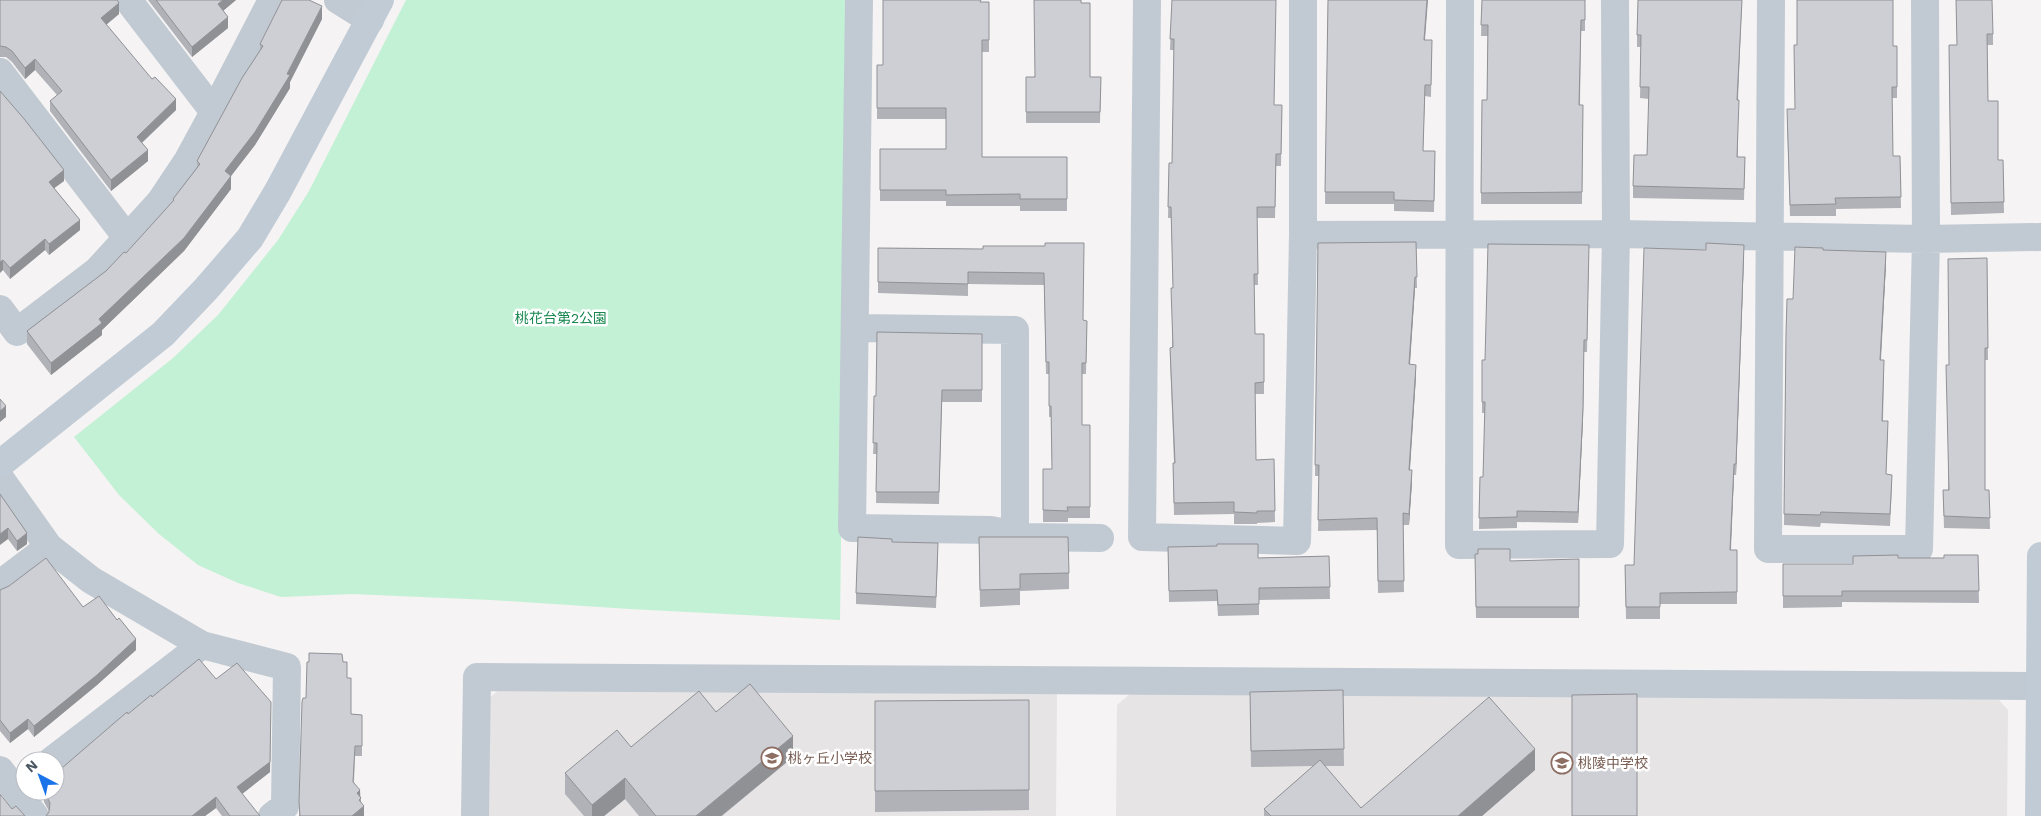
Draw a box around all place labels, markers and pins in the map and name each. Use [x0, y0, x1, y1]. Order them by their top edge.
school or university icon: 桃ヶ丘小学校 [760, 746, 784, 770]
place label: 桃ヶ丘小学校 [788, 750, 872, 766]
school or university icon: 桃陵中学校 [1550, 751, 1574, 775]
place label: 桃陵中学校 [1578, 755, 1648, 771]

